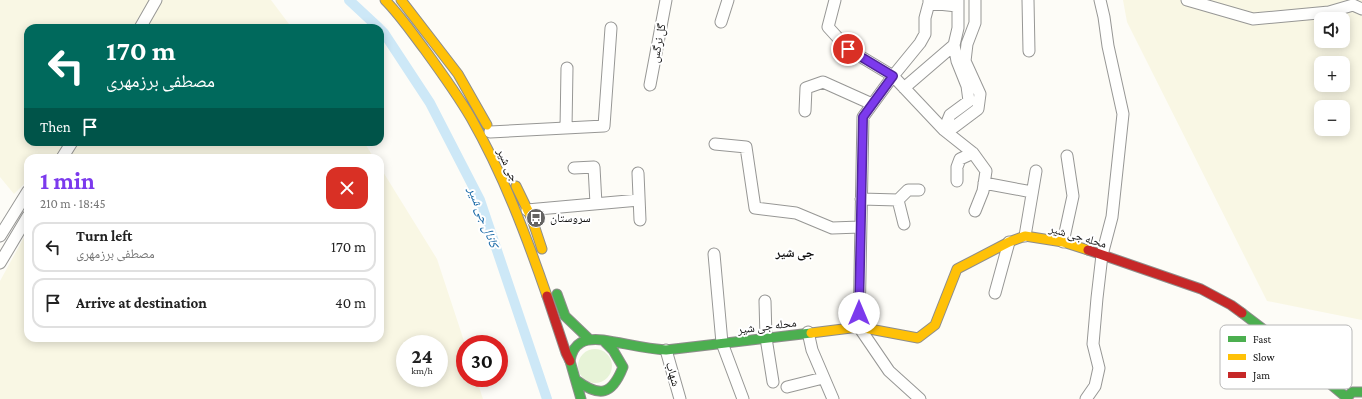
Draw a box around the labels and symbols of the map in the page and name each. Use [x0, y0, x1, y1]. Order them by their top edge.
street label: گل نرگس [647, 22, 669, 64]
pin [831, 32, 865, 66]
street label: جی شیر [494, 145, 522, 184]
water label: کانال جی شیر [464, 184, 503, 252]
bus stop icon: سروستان [525, 207, 547, 229]
place label: سروستان [550, 211, 591, 225]
street label: محله جی شیر [1047, 221, 1108, 251]
district label: جی شیر [775, 245, 814, 261]
position arrow [838, 292, 880, 334]
street label: محله جی شیر [736, 315, 797, 337]
legend [1220, 325, 1352, 389]
text: Fast [1253, 333, 1272, 345]
speed limit sign: 30 [456, 335, 508, 387]
text: Slow [1253, 351, 1275, 363]
street label: شهاب [662, 360, 683, 388]
text: Jam [1252, 369, 1270, 382]

